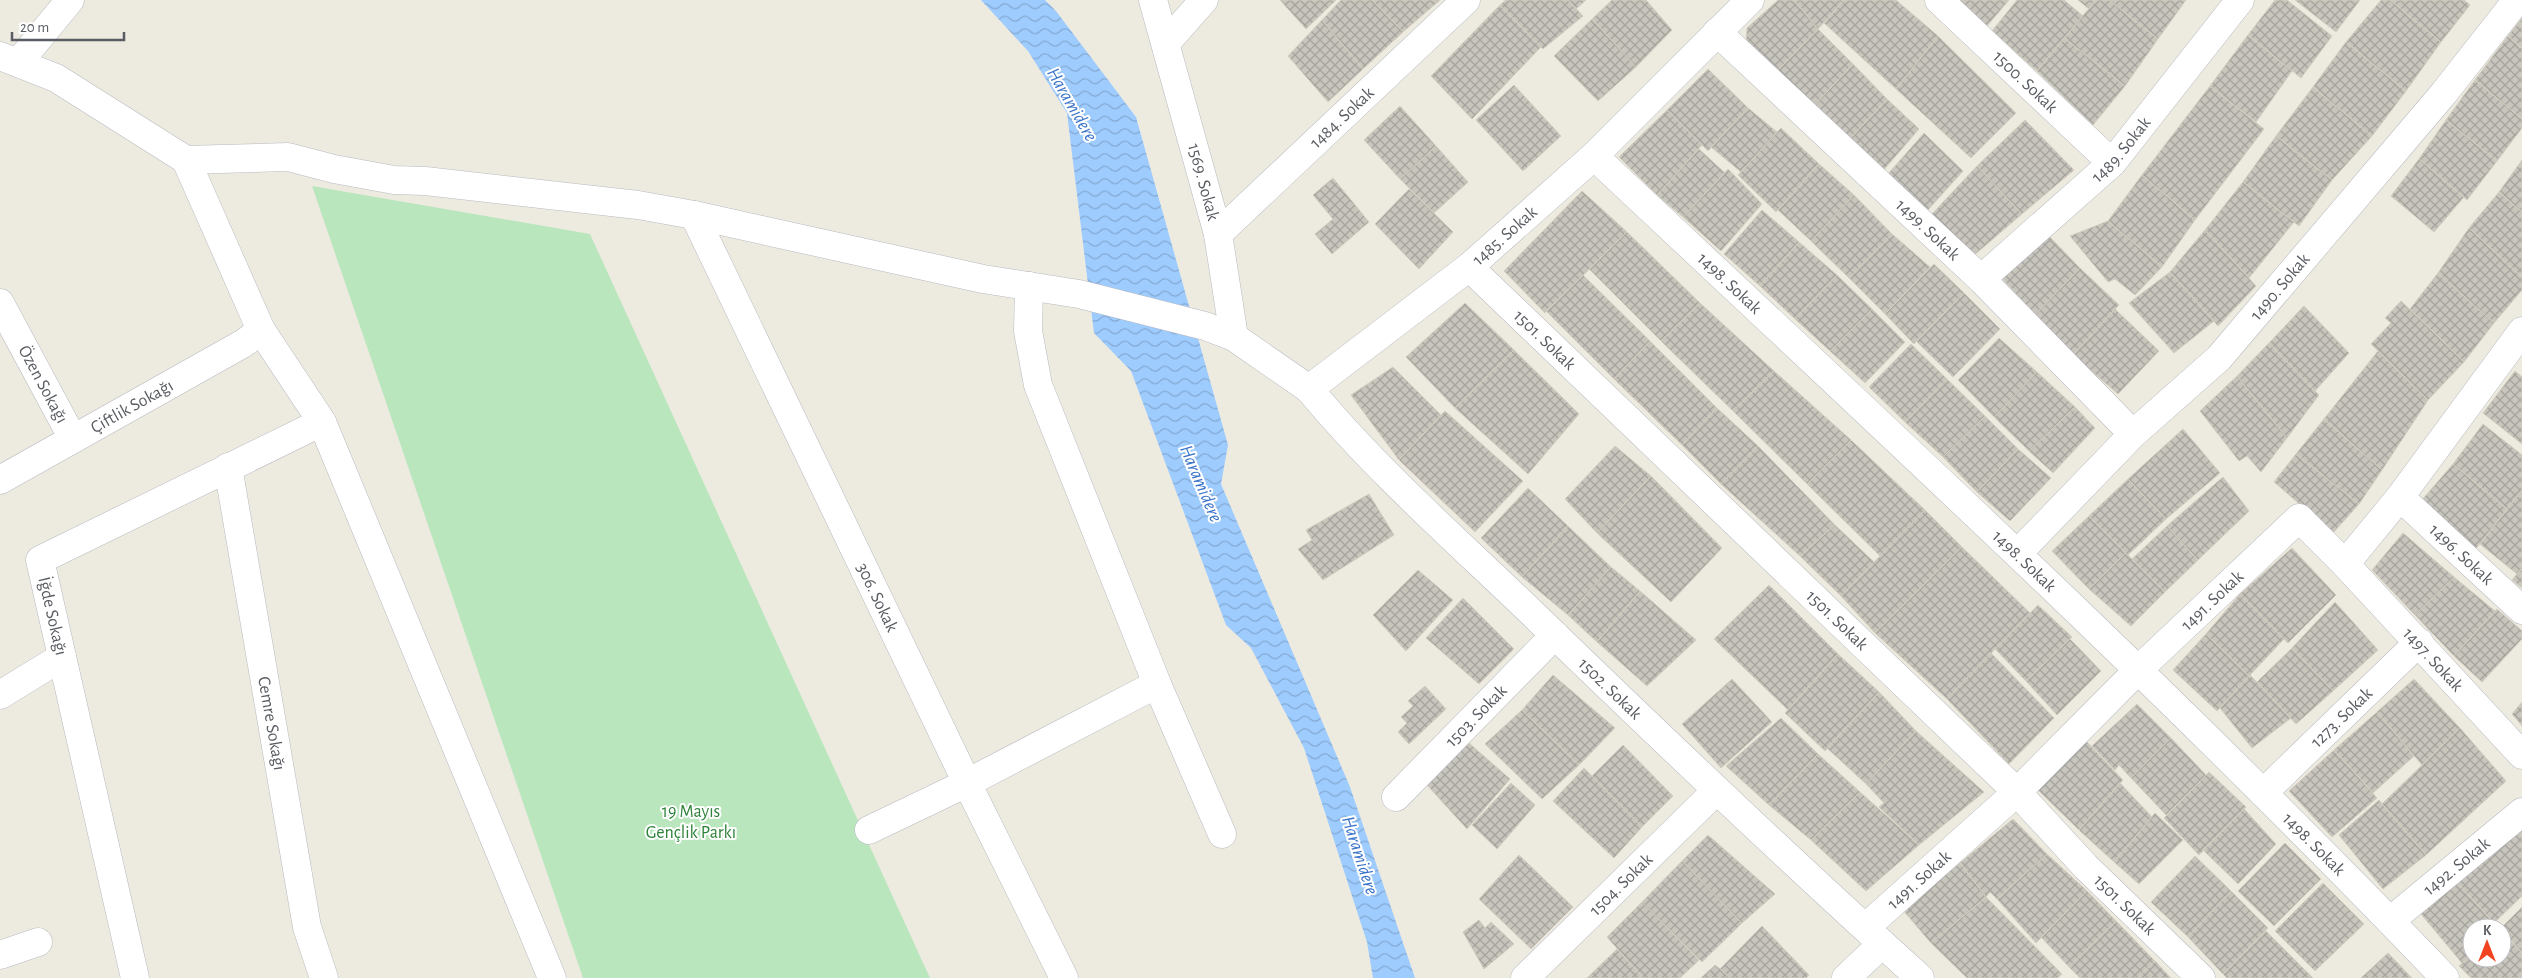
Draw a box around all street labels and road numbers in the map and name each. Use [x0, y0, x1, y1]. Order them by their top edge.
street label: 1500. Sokak [1989, 48, 2061, 117]
street label: 1484. Sokak [1307, 83, 1378, 152]
street label: 1489. Sokak [2089, 113, 2155, 187]
street label: 1569. Sokak [1184, 142, 1222, 224]
street label: 1499. Sokak [1892, 196, 1963, 265]
street label: 1485. Sokak [1470, 203, 1541, 269]
street label: 1498. Sokak [1694, 250, 1765, 318]
street label: 1490. Sokak [2247, 250, 2314, 324]
street label: 1501. Sokak [1510, 307, 1579, 374]
street label: Özen Sokağı [14, 342, 71, 426]
street label: Çiftlik Sokağı [88, 377, 176, 437]
street label: 1496. Sokak [2425, 521, 2497, 589]
street label: 1498. Sokak [1989, 527, 2060, 596]
street label: 306. Sokak [853, 560, 901, 635]
street label: 1491. Sokak [2178, 567, 2248, 634]
street label: İğde Sokağı [34, 575, 72, 657]
street label: 1501. Sokak [1802, 587, 1872, 655]
street label: 1497. Sokak [2399, 625, 2467, 696]
street label: 1502. Sokak [1574, 655, 1645, 724]
street label: Cemre Sokağı [254, 675, 288, 772]
street label: 1503. Sokak [1442, 681, 1511, 751]
street label: 1273. Sokak [2308, 684, 2377, 751]
street label: 1498. Sokak [2279, 810, 2349, 880]
street label: 1492. Sokak [2420, 834, 2494, 899]
street label: 1491. Sokak [1885, 847, 1955, 913]
street label: 1504. Sokak [1586, 850, 1657, 920]
street label: 1501. Sokak [2090, 872, 2159, 939]

